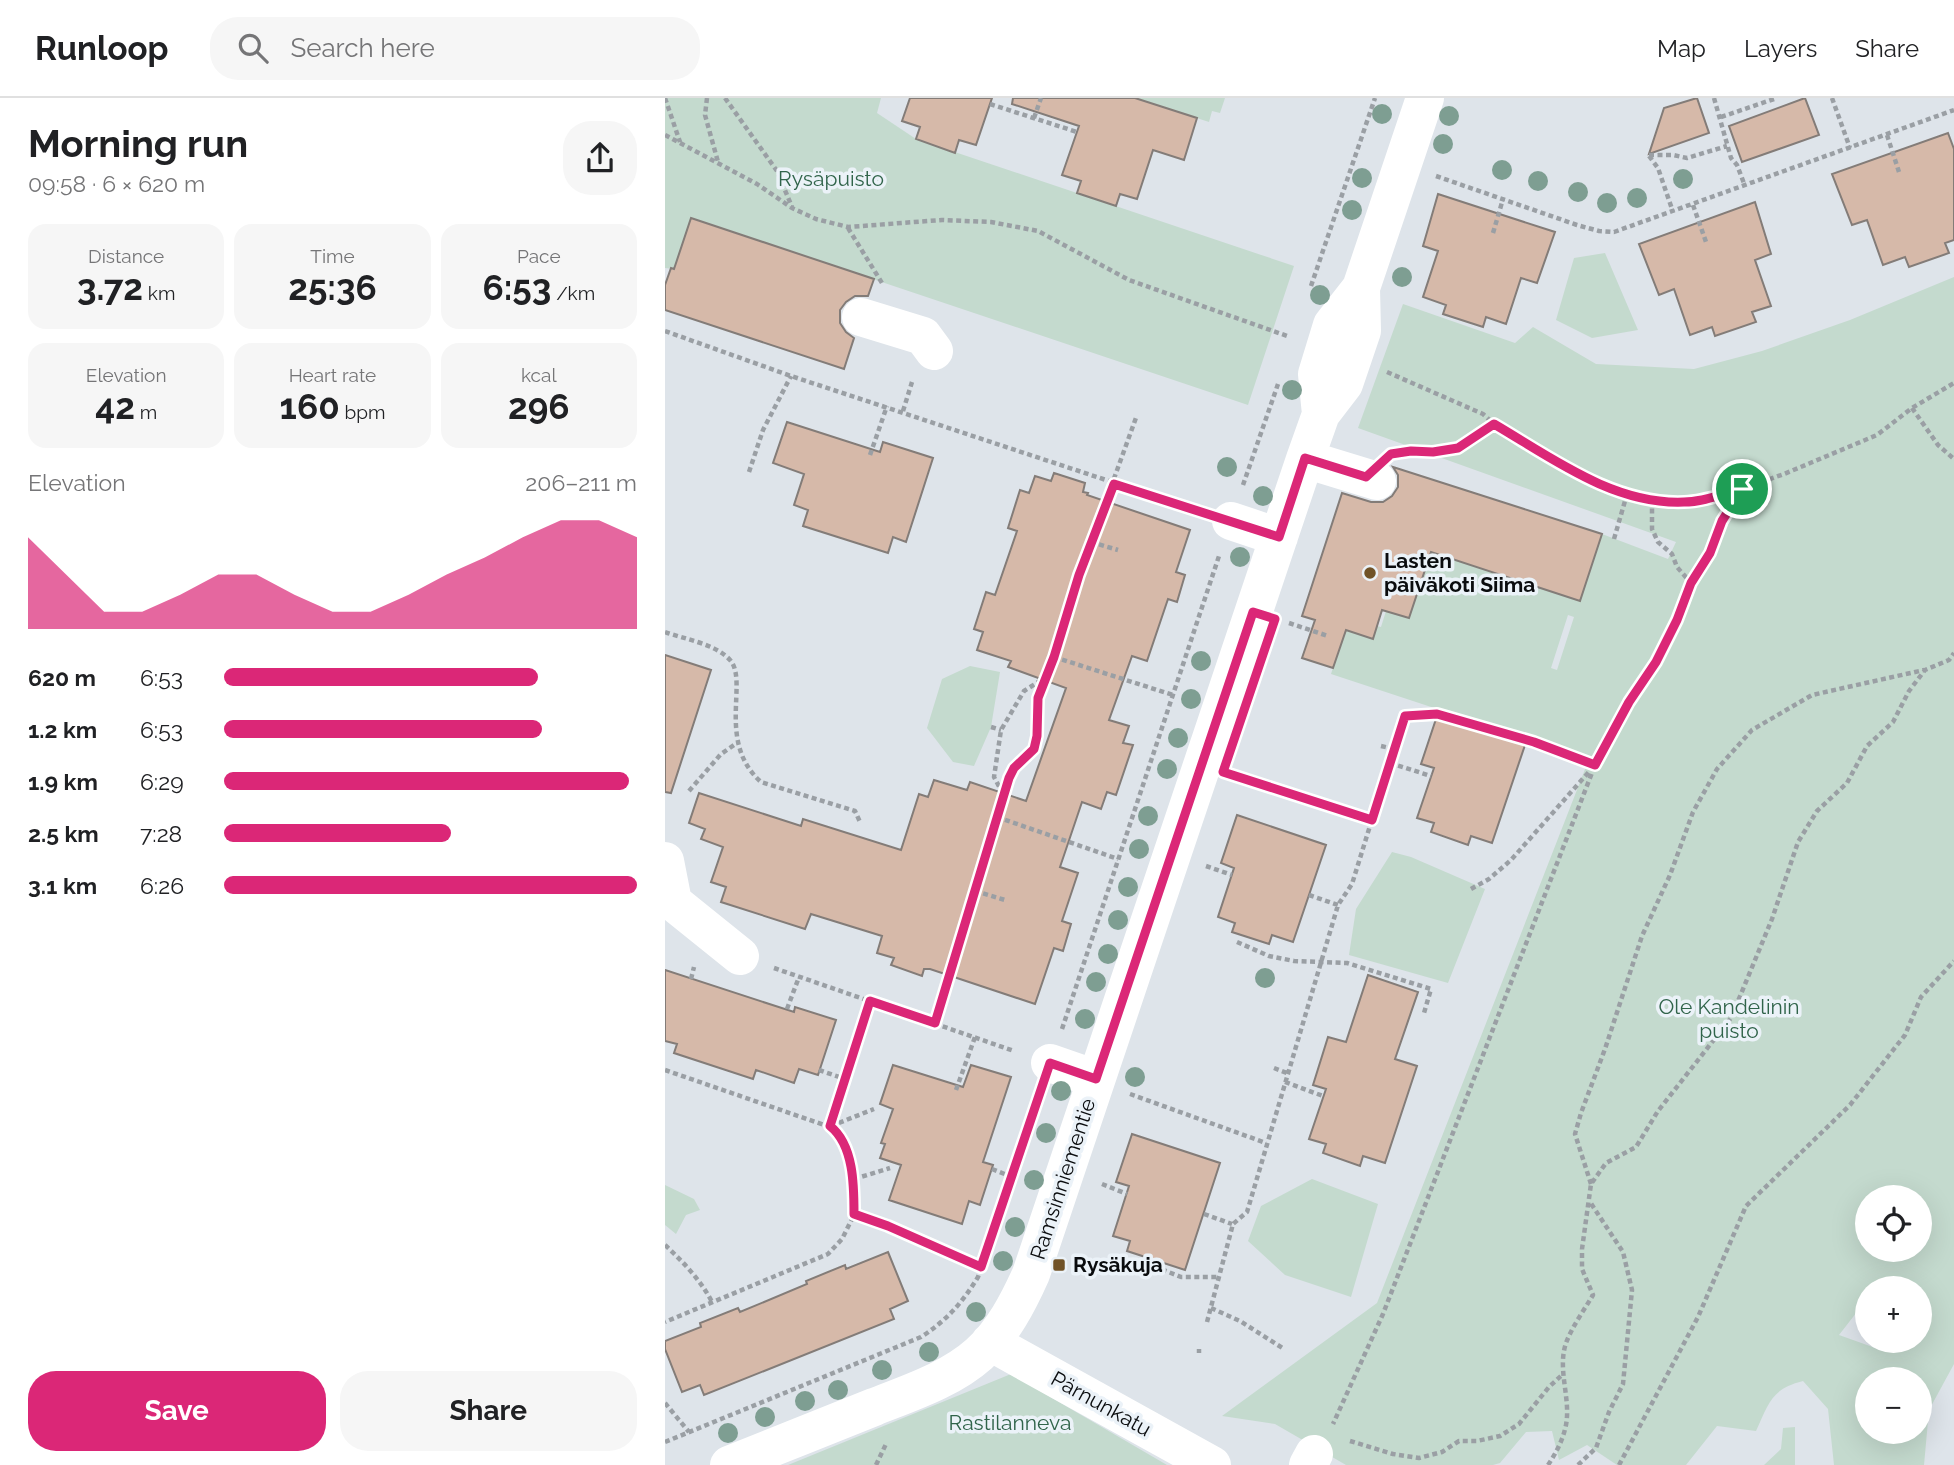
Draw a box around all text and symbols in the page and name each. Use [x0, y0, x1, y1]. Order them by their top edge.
search box [210, 17, 700, 80]
text: Runloop [35, 29, 168, 68]
icon: search [234, 29, 272, 67]
text: Search here [290, 33, 435, 63]
text: Map [1657, 34, 1706, 63]
text: Layers [1744, 34, 1817, 63]
text: Share [1855, 34, 1919, 63]
text: Morning run [28, 121, 248, 166]
button: share [563, 121, 637, 195]
park label: Rysäpuisto [778, 166, 884, 191]
text: 09:58 · 6 × 620 m [28, 170, 205, 197]
text: Distance [88, 245, 164, 267]
text: Time [310, 245, 355, 267]
text: Pace [517, 245, 561, 267]
text: 3.72 [77, 267, 143, 308]
text: 25:36 [288, 267, 377, 308]
text: 6:53 [482, 267, 551, 308]
text: km [143, 282, 175, 304]
text: /km [551, 282, 595, 304]
text: Elevation [86, 364, 167, 386]
text: Heart rate [289, 364, 376, 386]
text: kcal [521, 364, 557, 386]
text: 42 [95, 386, 135, 427]
text: 160 [280, 386, 340, 427]
text: 296 [508, 386, 570, 427]
text: m [135, 401, 157, 423]
text: bpm [340, 401, 385, 423]
pin [1712, 459, 1772, 519]
text: Elevation [28, 469, 126, 496]
text: 206–211 m [525, 469, 637, 496]
icon: arrive [1723, 470, 1761, 508]
place label: Lasten päiväkoti Siima [1384, 548, 1535, 597]
marker: Lasten päiväkoti Siima [1362, 565, 1378, 581]
text: 620 m [28, 664, 96, 691]
text: 6:53 [140, 664, 183, 691]
text: 1.2 km [28, 716, 97, 743]
text: 6:53 [140, 716, 183, 743]
text: 1.9 km [28, 768, 98, 795]
text: 6:29 [140, 768, 184, 795]
text: 2.5 km [28, 820, 99, 847]
text: 7:28 [140, 820, 182, 847]
text: 3.1 km [28, 872, 97, 899]
text: 6:26 [140, 872, 184, 899]
park label: Ole Kandelinin puisto [1658, 994, 1800, 1043]
street label: Ramsinniementie [1025, 1095, 1100, 1263]
map controls [1855, 1185, 1932, 1444]
button: locate [1855, 1185, 1932, 1262]
place label: Rysäkuja [1073, 1252, 1163, 1277]
marker: Rysäkuja [1051, 1257, 1067, 1273]
button: + [1855, 1276, 1932, 1353]
street label: Pärnunkatu [1047, 1366, 1156, 1441]
button: − [1855, 1367, 1932, 1444]
button: Save [28, 1371, 326, 1451]
button: Share [340, 1371, 637, 1451]
park label: Rastilanneva [949, 1410, 1071, 1435]

